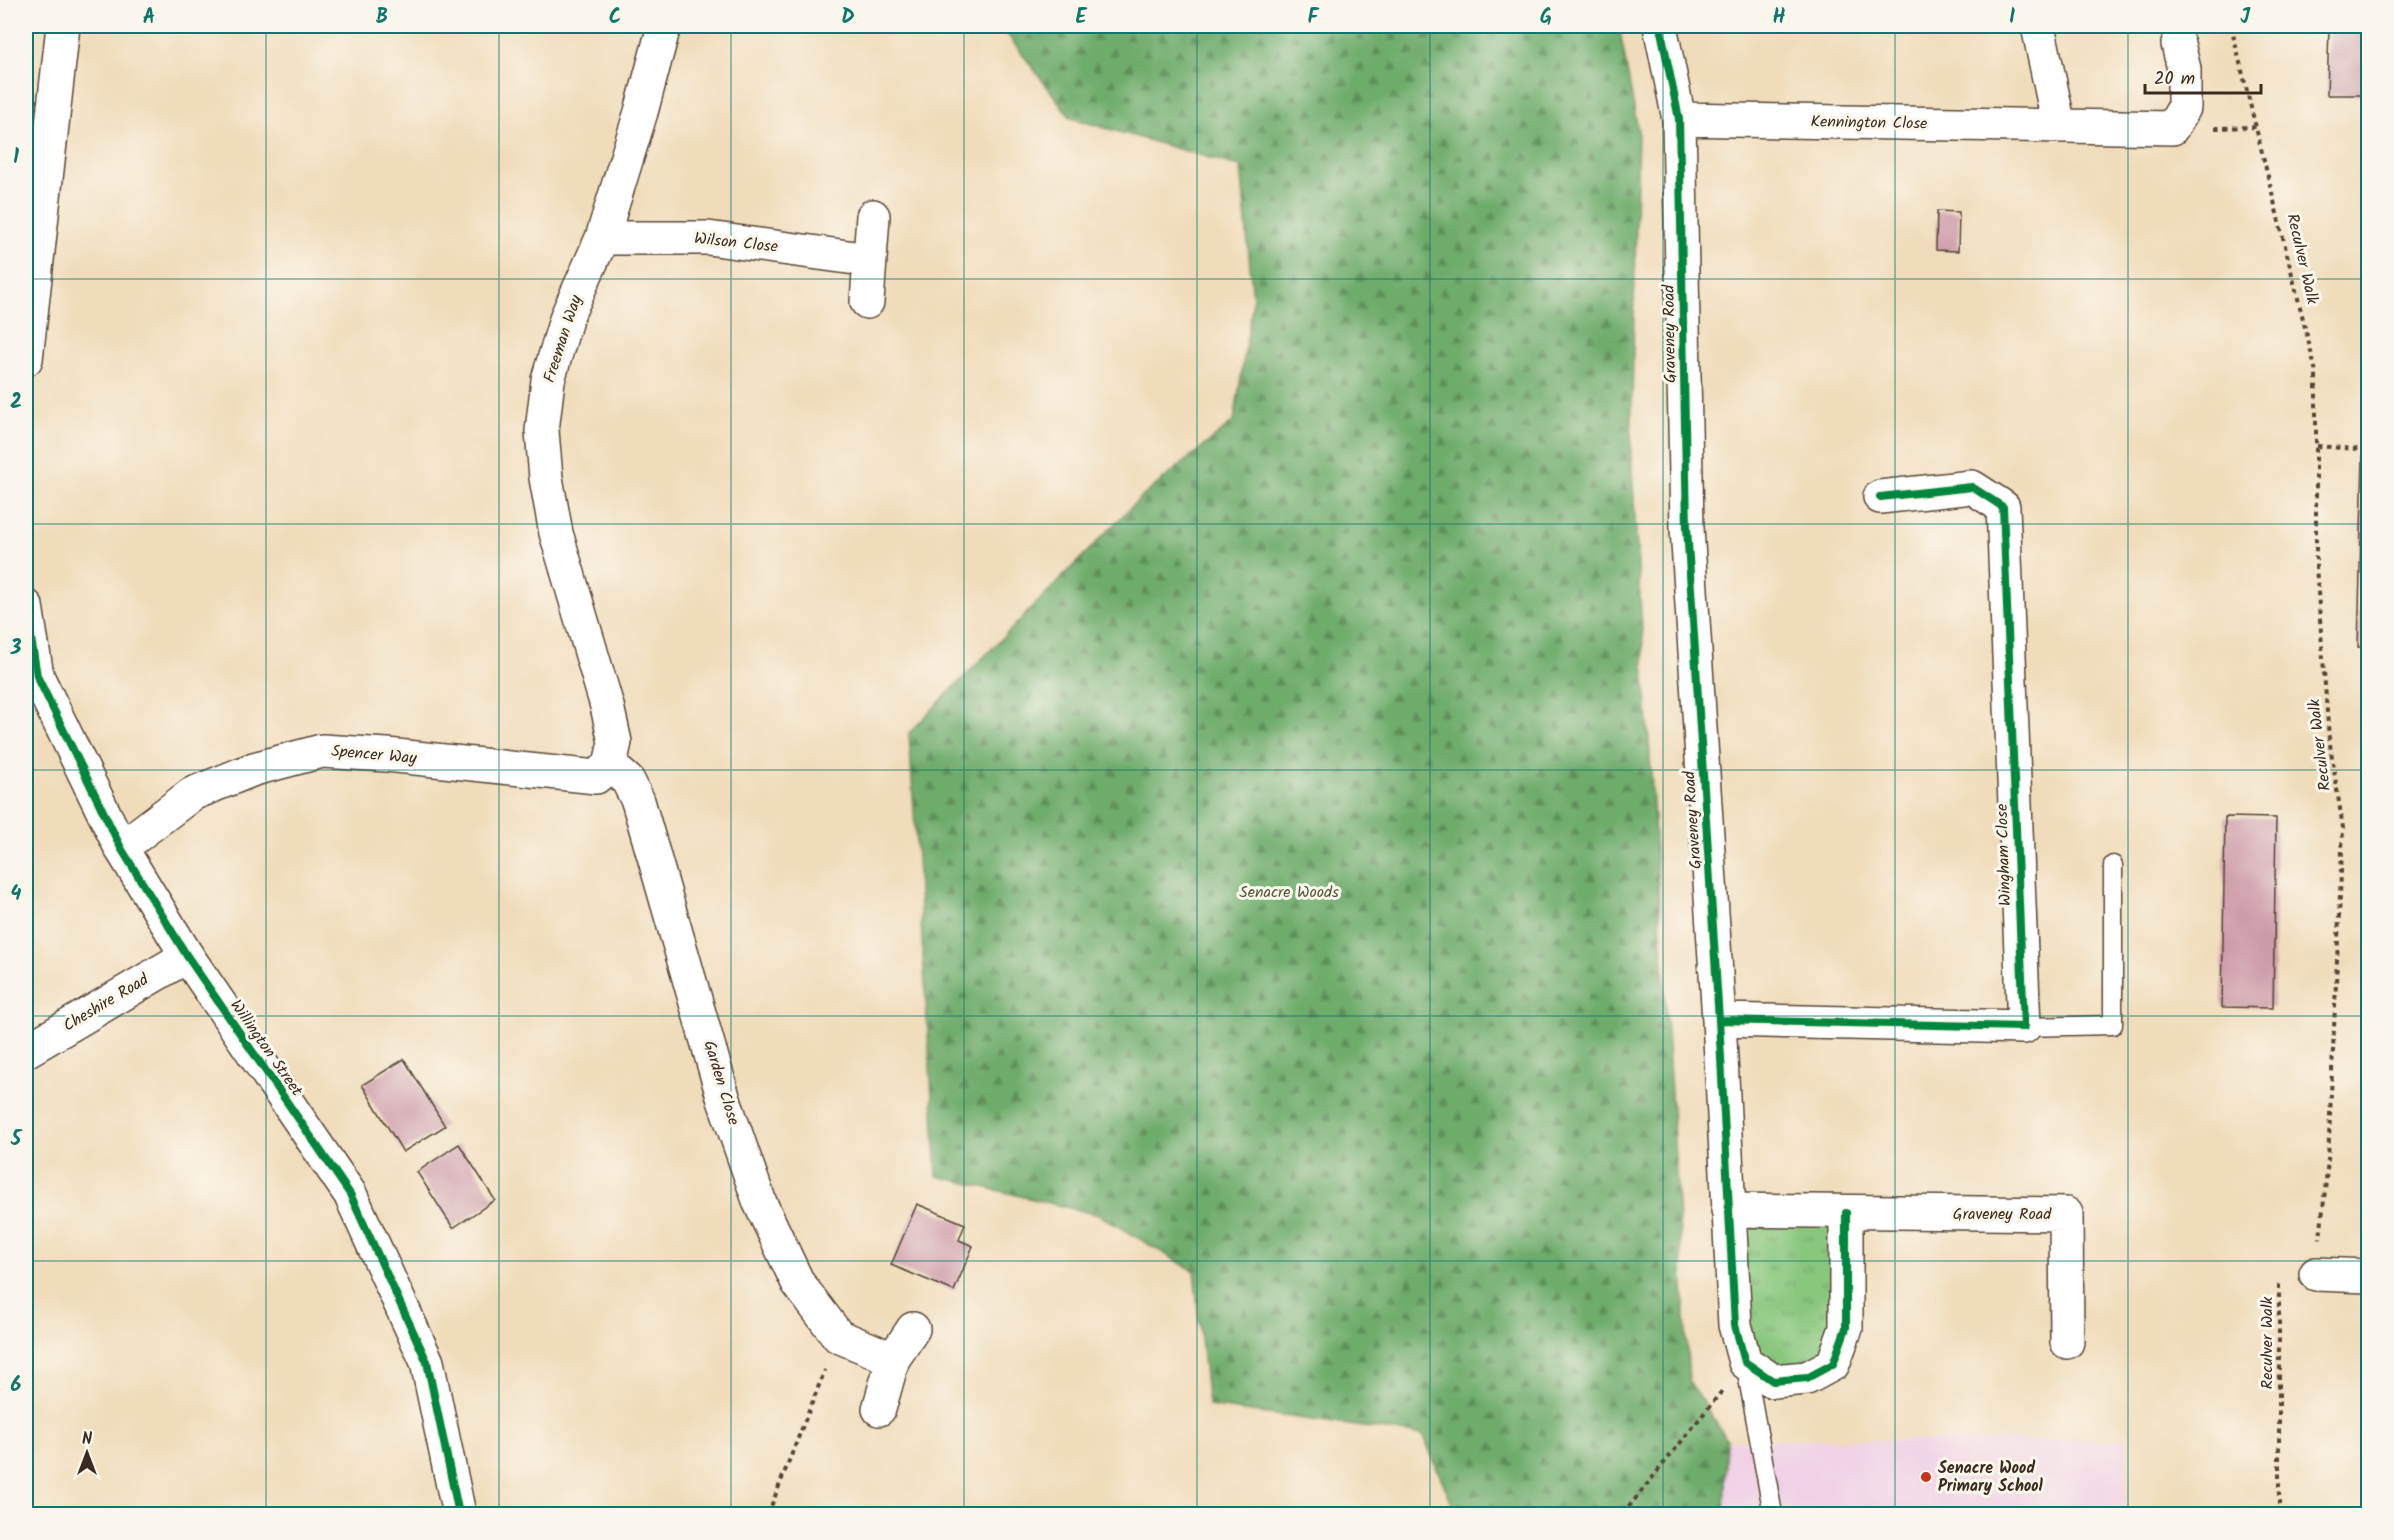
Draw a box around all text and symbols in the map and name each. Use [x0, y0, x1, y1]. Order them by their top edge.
text: A [143, 2, 155, 34]
text: B [376, 2, 388, 34]
text: C [609, 2, 621, 34]
text: D [841, 2, 855, 34]
text: E [1075, 2, 1087, 34]
text: F [1308, 2, 1320, 34]
text: G [1540, 2, 1552, 34]
text: H [1772, 2, 1786, 34]
text: I [2009, 2, 2015, 34]
text: J [2240, 2, 2251, 34]
scale bar [2145, 57, 2260, 95]
text: 20 m [2154, 65, 2195, 94]
street label: Kennington Close [1810, 109, 1928, 137]
text: 1 [13, 142, 19, 174]
street label: Reculver Walk [2279, 211, 2325, 307]
street label: Wilson Close [693, 226, 779, 260]
street label: Graveney Road [1657, 284, 1683, 383]
street label: Freeman Way [537, 292, 589, 386]
text: 2 [10, 387, 22, 419]
text: 3 [10, 633, 22, 665]
street label: Reculver Walk [2302, 697, 2338, 792]
street label: Spencer Way [330, 739, 418, 771]
street label: Graveney Road [1677, 769, 1709, 870]
street label: Wingham Close [1990, 803, 2018, 907]
text: 4 [11, 879, 22, 911]
park label: Senacre Woods [1239, 880, 1339, 905]
street label: Cheshire Road [59, 967, 154, 1038]
street label: Willington Street [223, 995, 309, 1102]
street label: Garden Close [696, 1038, 746, 1128]
text: 5 [10, 1124, 23, 1156]
street label: Graveney Road [1953, 1202, 2052, 1227]
street label: Reculver Walk [2255, 1296, 2280, 1389]
text: 6 [11, 1370, 22, 1402]
north arrow [57, 1423, 117, 1483]
text: N [82, 1427, 92, 1452]
place label: Senacre Wood Primary School [1938, 1456, 2044, 1499]
marker: Senacre Wood Primary School [1919, 1470, 1933, 1484]

